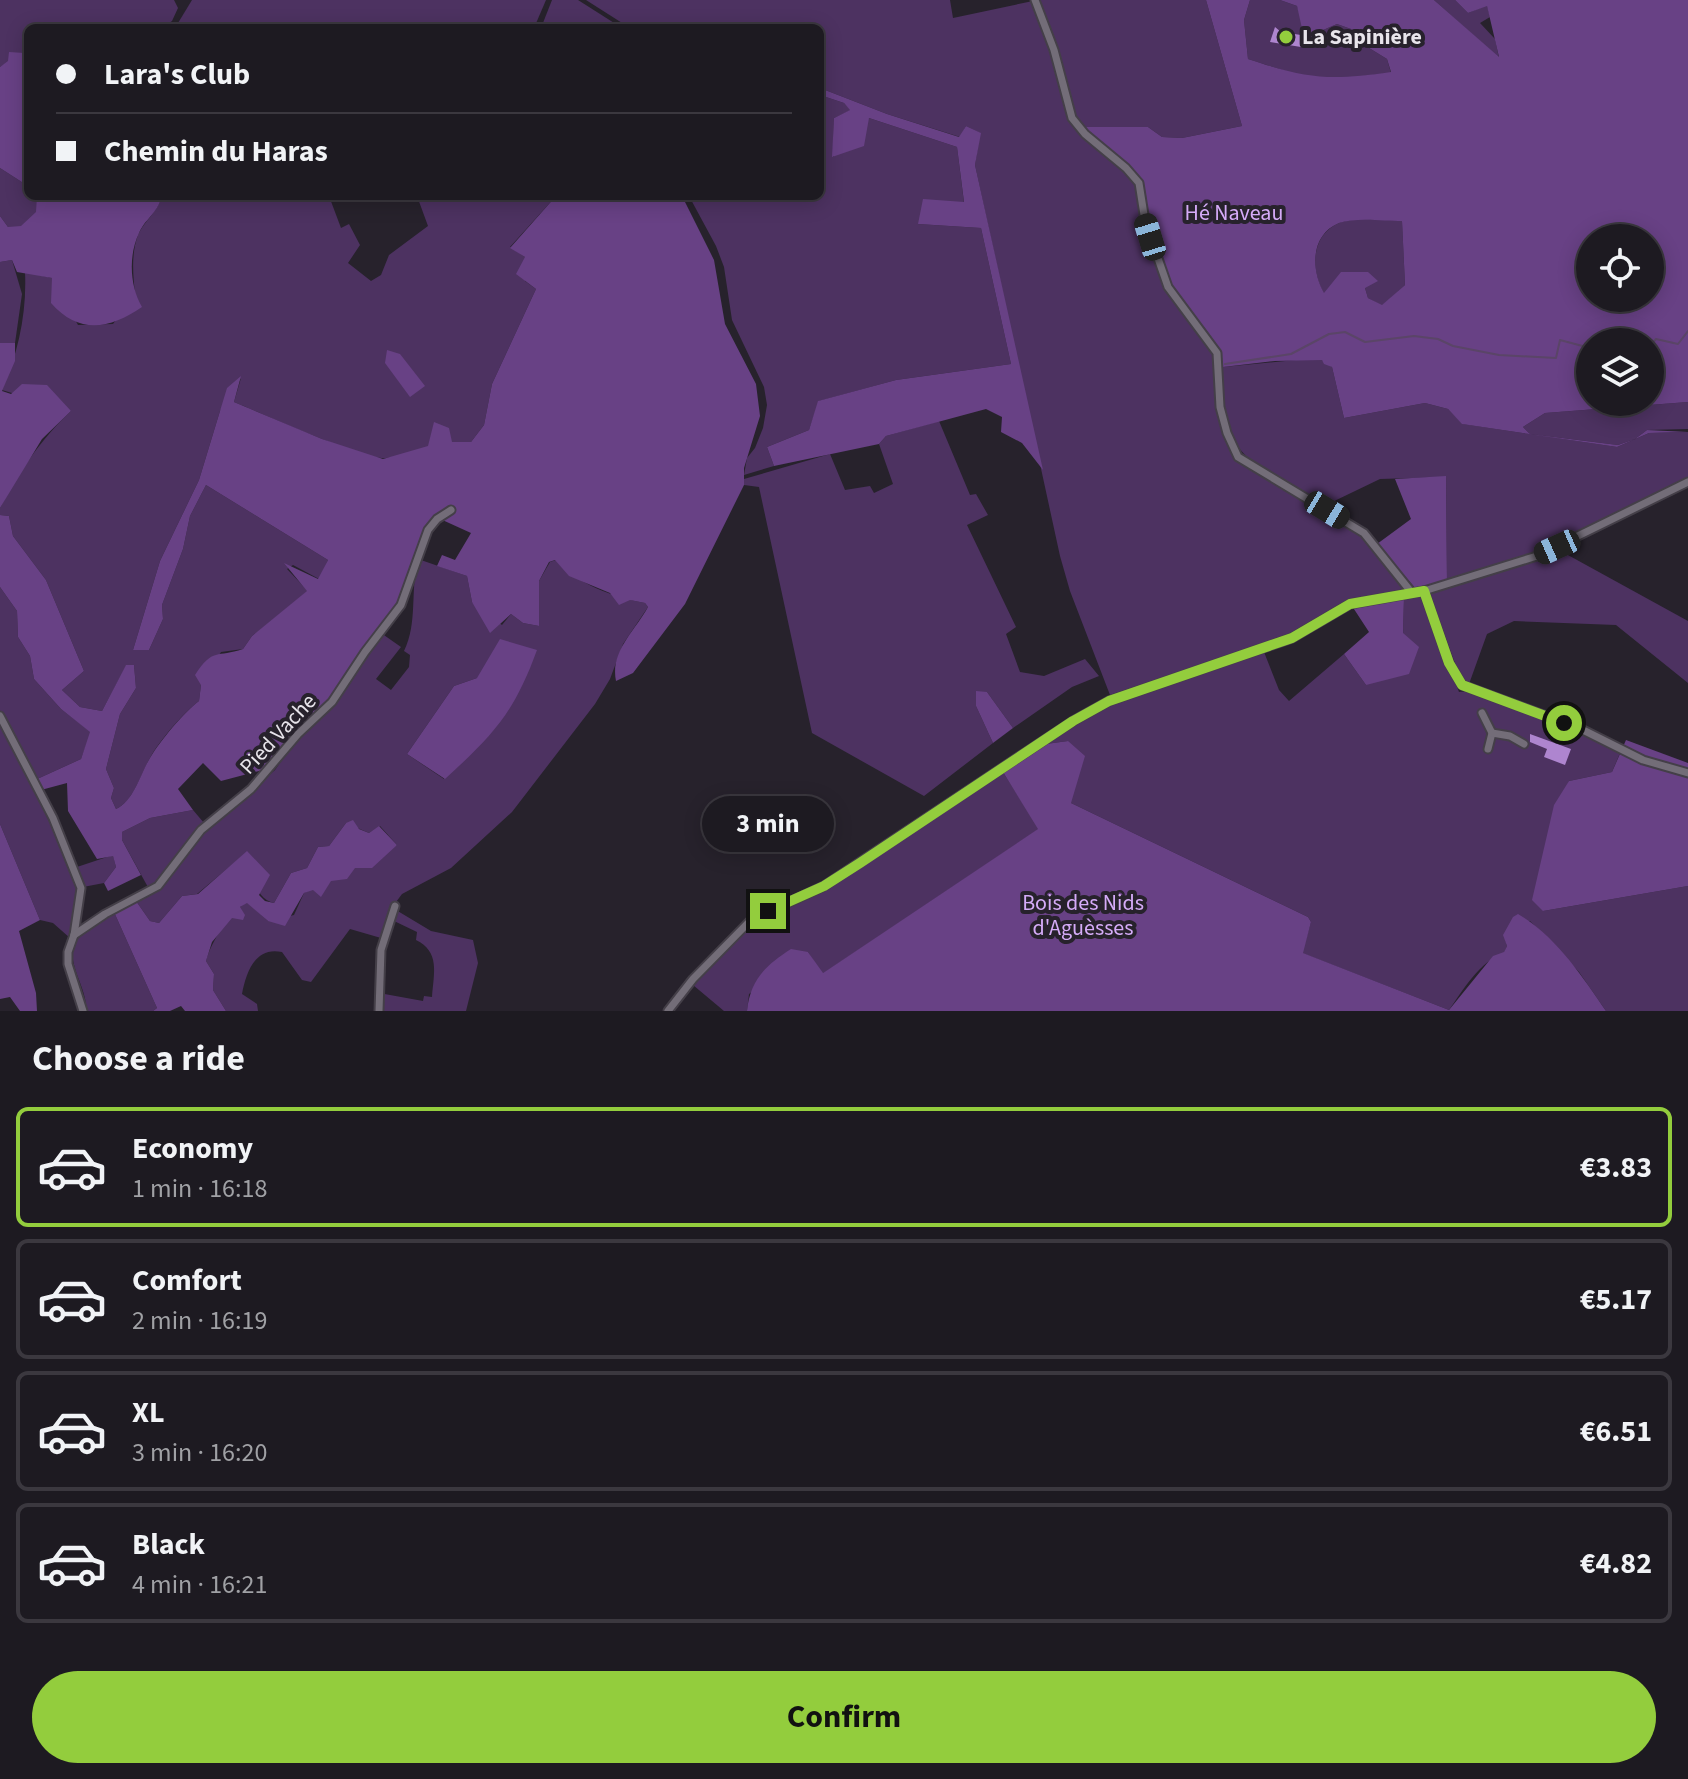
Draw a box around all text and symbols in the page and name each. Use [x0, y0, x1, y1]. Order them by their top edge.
place label: La Sapinière [1302, 21, 1422, 53]
marker: La Sapinière [1277, 28, 1295, 46]
text: Lara's Club [104, 53, 250, 96]
text: Chemin du Haras [104, 130, 328, 173]
park label: Hé Naveau [1185, 197, 1283, 229]
car [1132, 211, 1168, 263]
map controls [1576, 224, 1664, 416]
button: locate [1576, 224, 1664, 312]
button: layers [1576, 328, 1664, 416]
car [1300, 487, 1354, 533]
car [1530, 526, 1584, 568]
street label: Pied Vache [232, 686, 324, 782]
route start [1546, 705, 1582, 741]
callout: 3 min [702, 795, 834, 851]
text: 3 min [736, 805, 800, 842]
park label: Bois des Nids d'Aguèsses [1022, 887, 1144, 944]
route end [750, 893, 786, 929]
text: Choose a ride [32, 1033, 245, 1084]
text: Economy [132, 1127, 253, 1170]
icon: car [36, 1131, 108, 1203]
text: €3.83 [1580, 1146, 1652, 1189]
text: 1 min · 16:18 [132, 1170, 267, 1207]
text: Comfort [132, 1259, 242, 1302]
icon: car [36, 1263, 108, 1335]
text: €5.17 [1580, 1278, 1652, 1321]
text: 2 min · 16:19 [132, 1302, 267, 1339]
text: XL [132, 1391, 165, 1434]
icon: car [36, 1395, 108, 1467]
text: €6.51 [1580, 1410, 1652, 1453]
text: 3 min · 16:20 [132, 1434, 267, 1471]
text: Black [132, 1523, 205, 1566]
icon: car [36, 1527, 108, 1599]
text: €4.82 [1580, 1542, 1652, 1585]
text: 4 min · 16:21 [132, 1566, 267, 1603]
button: Confirm [32, 1671, 1656, 1763]

